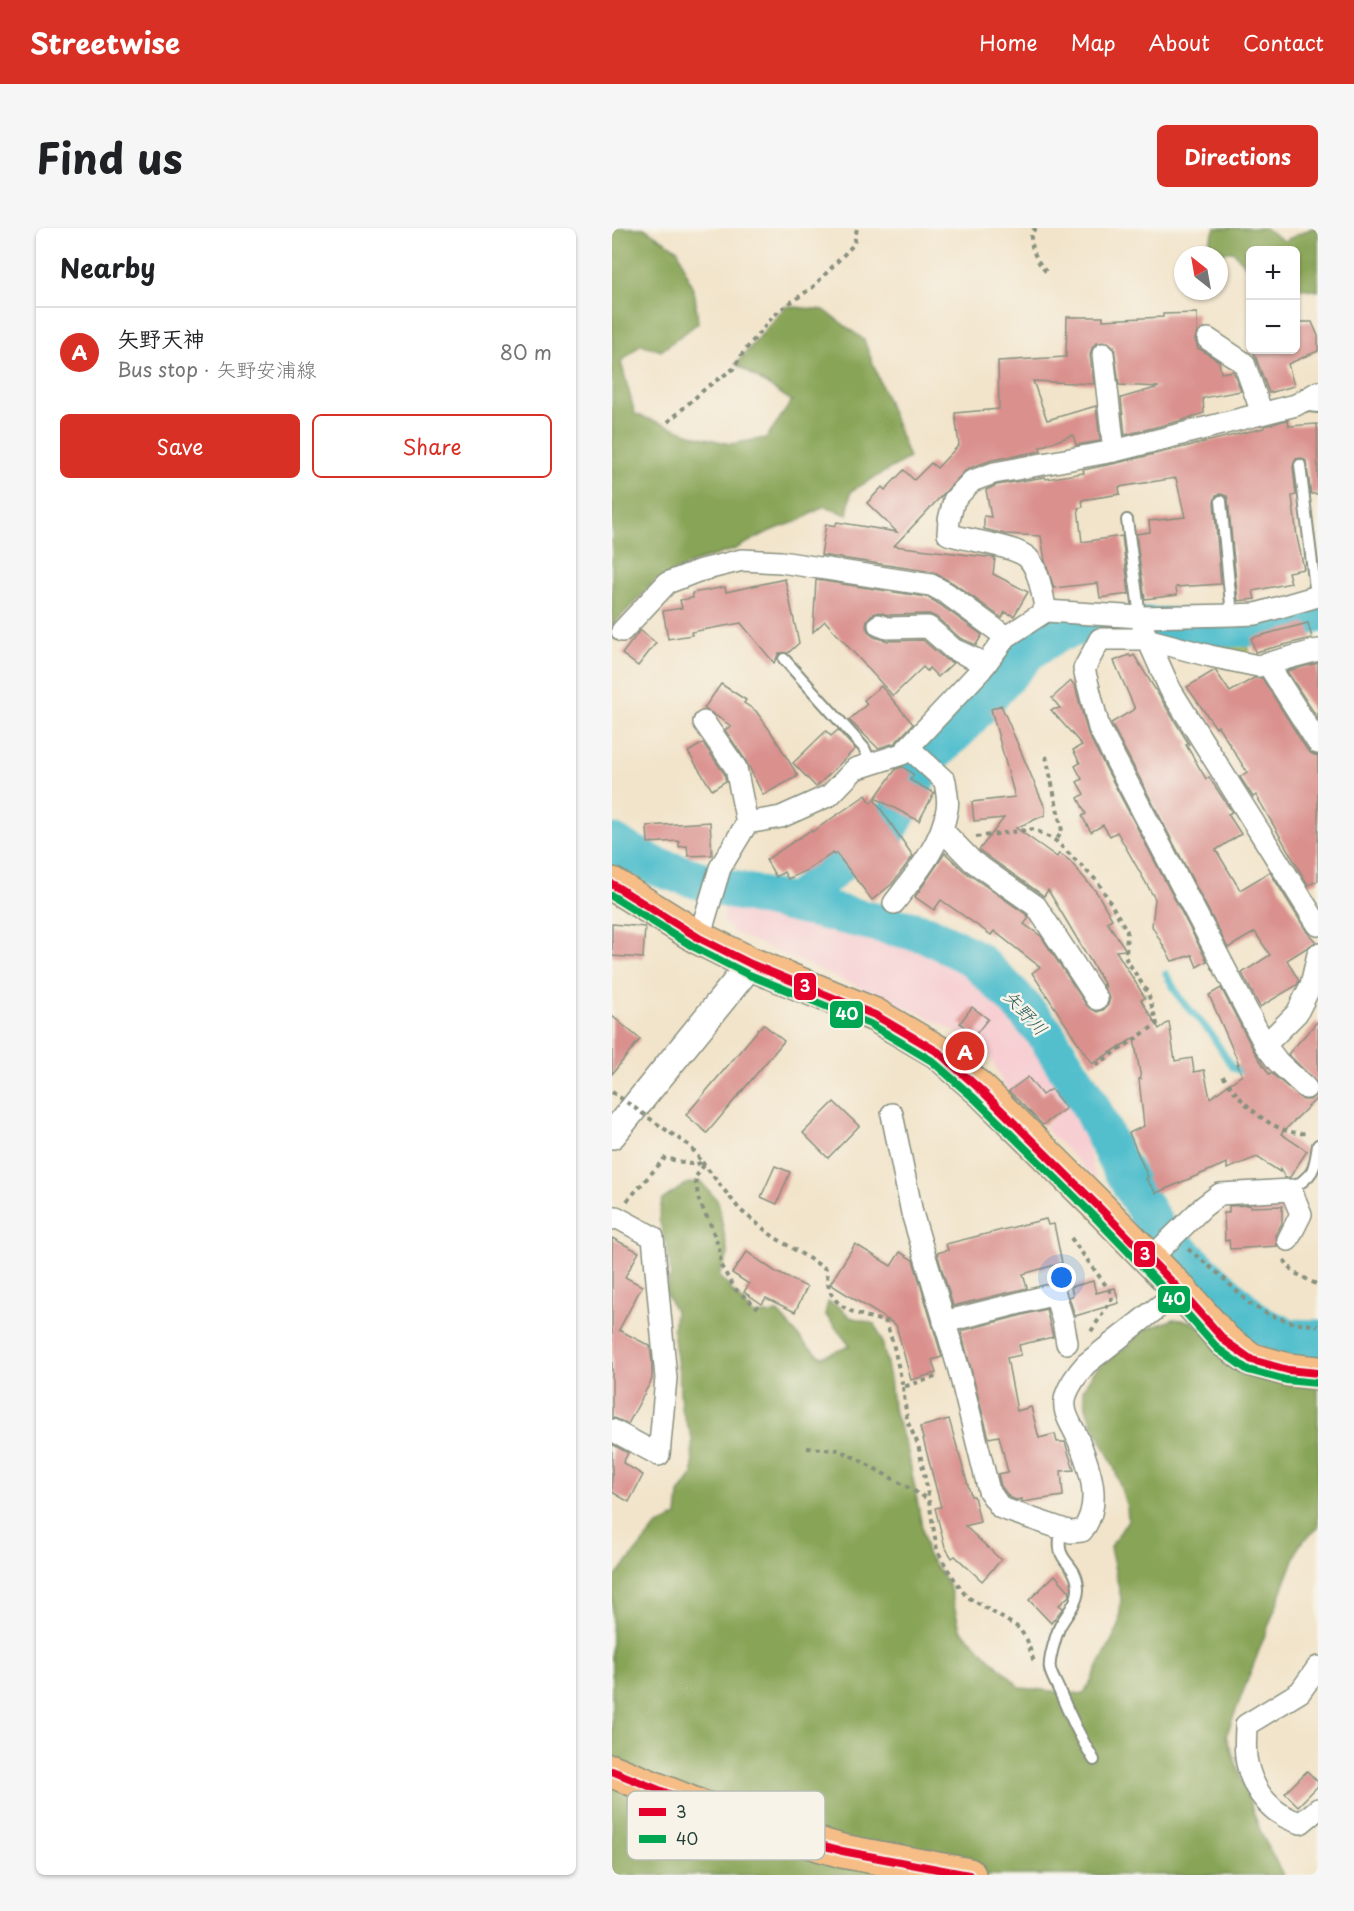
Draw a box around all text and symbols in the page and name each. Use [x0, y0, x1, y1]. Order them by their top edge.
text: Streetwise [30, 21, 180, 64]
text: Home [979, 26, 1038, 58]
text: Map [1071, 26, 1116, 58]
text: About [1149, 26, 1210, 58]
text: Contact [1243, 26, 1324, 58]
text: Find us [36, 125, 183, 188]
button: Directions [1157, 125, 1318, 187]
north arrow [1174, 246, 1228, 300]
map controls [1246, 246, 1300, 354]
button: + [1246, 246, 1300, 300]
text: Nearby [60, 248, 155, 287]
button: − [1246, 300, 1300, 354]
text: 矢野天神 [117, 321, 205, 354]
text: A [72, 337, 87, 367]
text: 80 m [500, 337, 552, 367]
text: Bus stop · 矢野安浦線 [117, 354, 316, 384]
button: Save [60, 414, 300, 478]
button: Share [312, 414, 552, 478]
line badge: 3 [793, 972, 817, 1001]
text: 3 [800, 973, 810, 997]
water label: 矢野川 [998, 983, 1054, 1041]
line badge: 40 [829, 1000, 864, 1029]
text: 40 [836, 1001, 859, 1025]
pin: A [946, 1028, 984, 1074]
line badge: 3 [1133, 1240, 1156, 1268]
text: 3 [1140, 1241, 1150, 1265]
your location [1047, 1263, 1076, 1292]
line badge: 40 [1157, 1285, 1191, 1314]
text: 40 [1163, 1286, 1186, 1310]
legend [627, 1791, 825, 1860]
text: 3 [676, 1799, 687, 1823]
text: 40 [676, 1826, 698, 1850]

